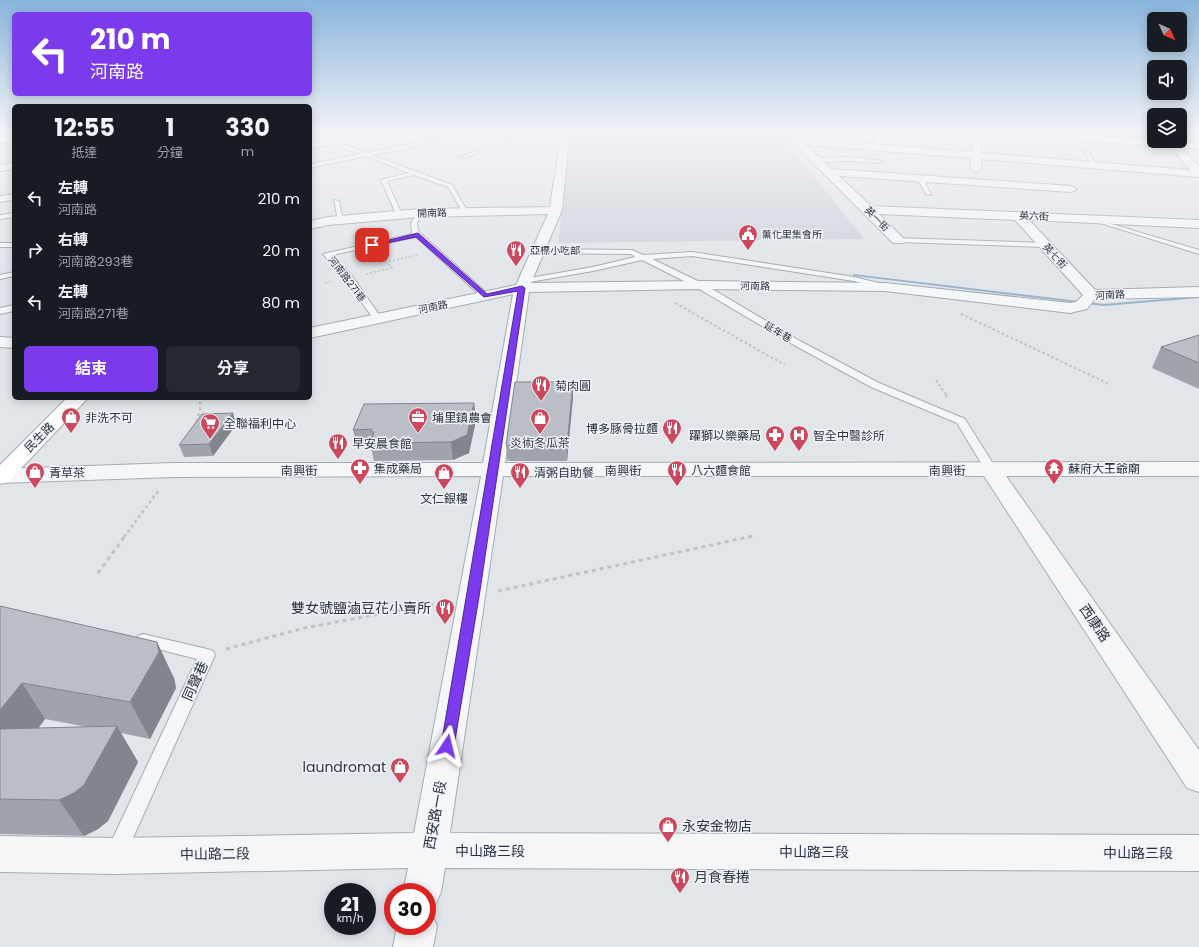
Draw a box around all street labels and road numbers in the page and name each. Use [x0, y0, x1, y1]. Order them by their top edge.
street label: 英一街 [861, 203, 893, 235]
street label: 開南路 [417, 205, 447, 221]
street label: 英六街 [1019, 208, 1049, 224]
street label: 英七街 [1039, 240, 1071, 272]
street label: 河南路271巷 [324, 253, 370, 305]
street label: 河南路 [740, 278, 770, 294]
street label: 河南路 [1095, 286, 1125, 304]
street label: 河南路 [417, 297, 449, 317]
street label: 延年巷 [761, 318, 795, 346]
street label: 民生路 [20, 418, 58, 456]
street label: 南興街 [281, 462, 317, 479]
street label: 南興街 [605, 462, 641, 479]
street label: 南興街 [929, 462, 965, 479]
street label: 西康路 [1075, 600, 1115, 646]
street label: 同聲巷 [177, 658, 213, 704]
street label: 西安路一段 [419, 779, 451, 851]
street label: 中山路三段 [455, 841, 525, 861]
street label: 中山路三段 [779, 842, 849, 862]
street label: 中山路二段 [180, 843, 250, 865]
street label: 中山路三段 [1103, 843, 1173, 863]

